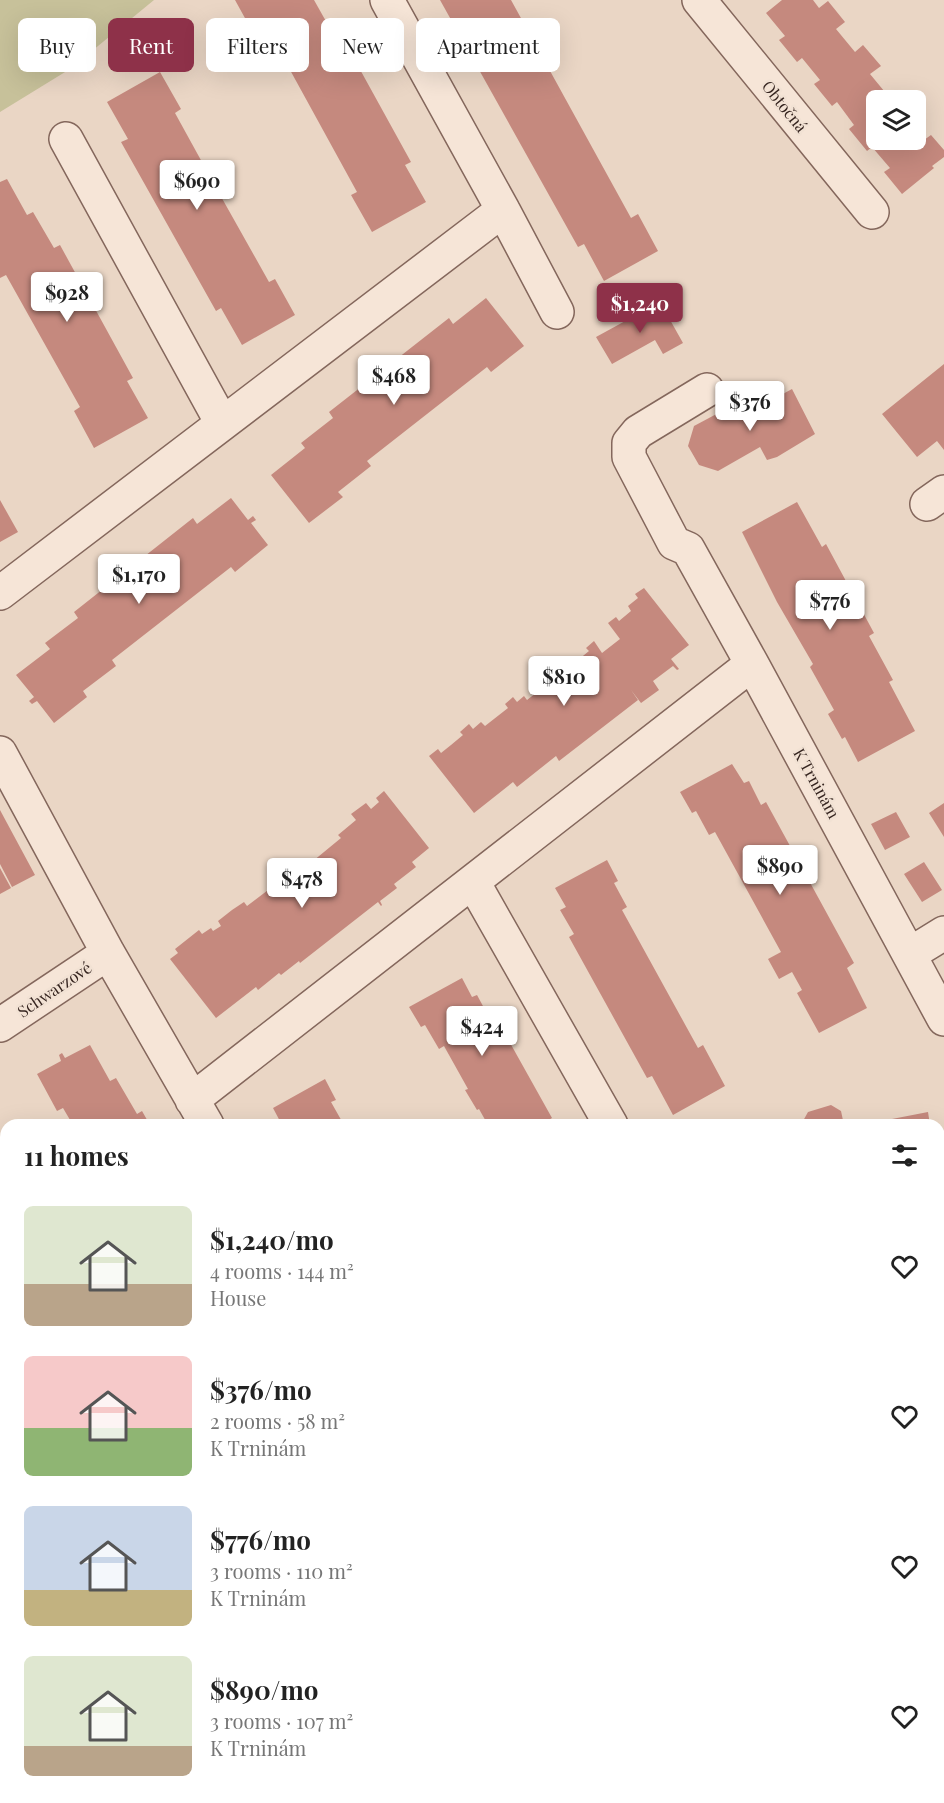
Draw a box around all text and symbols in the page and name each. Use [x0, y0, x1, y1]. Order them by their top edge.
chip: Buy [18, 18, 96, 72]
chip: Rent [108, 18, 194, 72]
chip: Filters [206, 18, 309, 72]
chip: New [321, 18, 404, 72]
chip: Apartment [416, 18, 560, 72]
street label: Obtočná [758, 76, 812, 136]
map controls [866, 90, 926, 150]
button: layers [866, 90, 926, 150]
pin: $690 [161, 160, 233, 211]
text: $690 [174, 166, 220, 193]
pin: $928 [31, 272, 103, 323]
text: $928 [45, 278, 89, 305]
pin: $1,240 [591, 283, 689, 334]
text: $1,240 [611, 289, 669, 316]
pin: $468 [358, 355, 430, 406]
text: $468 [372, 361, 416, 388]
pin: $376 [714, 381, 786, 432]
text: $376 [729, 387, 771, 414]
pin: $1,170 [90, 554, 188, 605]
text: $1,170 [112, 560, 166, 587]
pin: $776 [794, 580, 866, 631]
text: $776 [810, 586, 850, 613]
pin: $810 [528, 656, 600, 707]
text: $810 [542, 662, 586, 689]
street label: K Trninám [789, 744, 845, 822]
pin: $890 [744, 845, 816, 896]
text: $890 [757, 851, 803, 878]
pin: $478 [266, 858, 338, 909]
text: $478 [281, 864, 323, 891]
street label: Schwarzové [13, 957, 95, 1021]
pin: $424 [446, 1006, 518, 1057]
text: $424 [460, 1012, 504, 1039]
text: 11 homes [24, 1138, 129, 1173]
icon: filters [888, 1139, 921, 1172]
text: $1,240/mo [210, 1222, 334, 1257]
icon: home [72, 1230, 144, 1302]
icon: heart [888, 1250, 921, 1283]
text: 4 rooms · 144 m² [210, 1257, 354, 1284]
text: House [210, 1284, 266, 1311]
text: $376/mo [210, 1372, 312, 1407]
icon: home [72, 1380, 144, 1452]
icon: heart [888, 1400, 921, 1433]
text: 2 rooms · 58 m² [210, 1407, 345, 1434]
text: K Trninám [210, 1434, 306, 1461]
text: $776/mo [210, 1522, 311, 1557]
icon: home [72, 1530, 144, 1602]
icon: heart [888, 1550, 921, 1583]
text: 3 rooms · 110 m² [210, 1557, 353, 1584]
text: K Trninám [210, 1584, 306, 1611]
text: $890/mo [210, 1672, 318, 1707]
icon: home [72, 1680, 144, 1752]
icon: heart [888, 1700, 921, 1733]
text: 3 rooms · 107 m² [210, 1707, 353, 1734]
text: K Trninám [210, 1734, 306, 1761]

